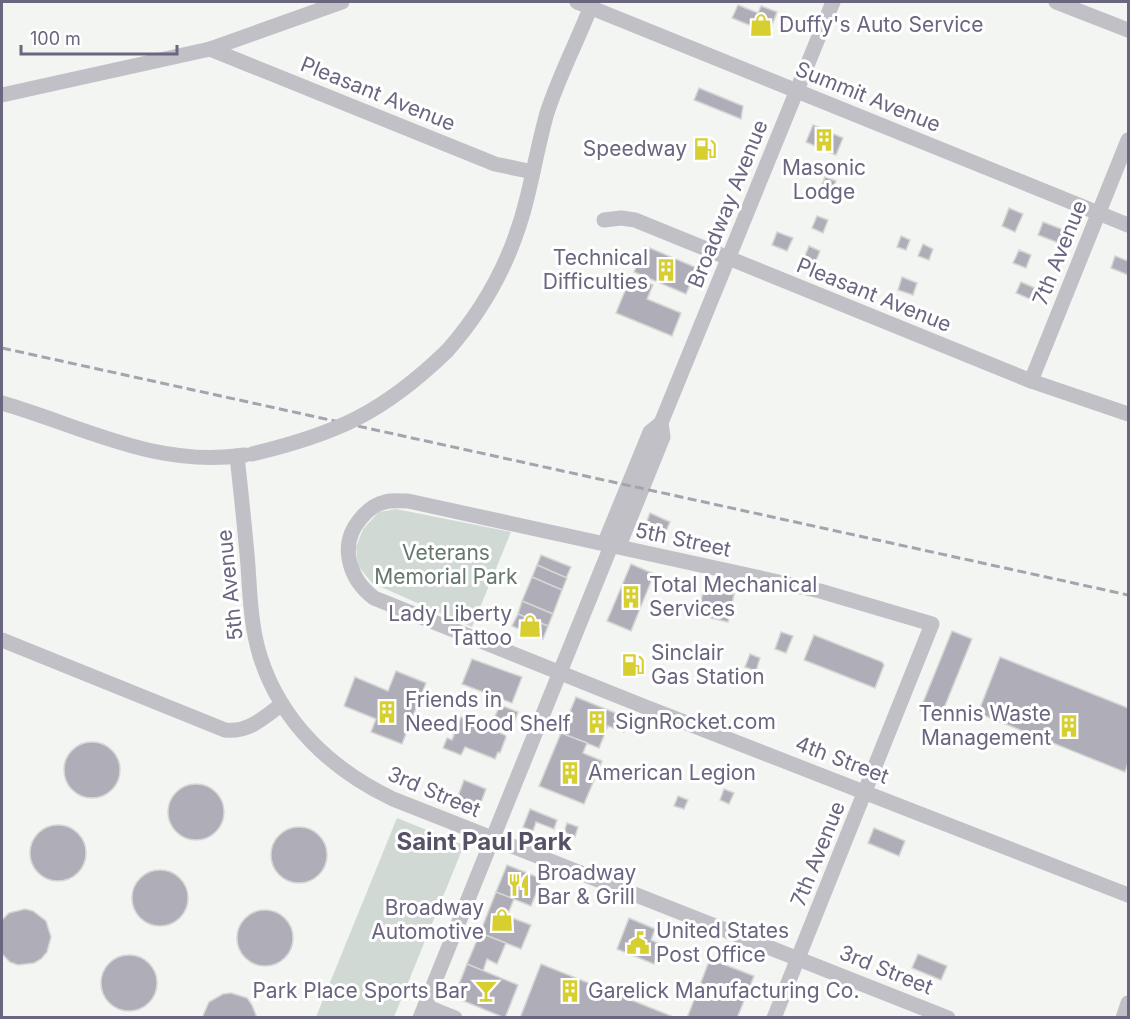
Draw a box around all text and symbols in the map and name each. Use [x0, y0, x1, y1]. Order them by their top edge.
shop icon: Duffy's Auto Service [748, 12, 774, 38]
place label: Duffy's Auto Service [779, 12, 984, 37]
scale bar [21, 18, 177, 56]
text: 100 m [30, 28, 81, 49]
street label: Pleasant Avenue [297, 51, 459, 136]
street label: Summit Avenue [792, 56, 944, 137]
street label: Broadway Avenue [682, 116, 773, 291]
building icon: Masonic Lodge [811, 127, 837, 153]
place label: Speedway [583, 136, 687, 161]
fuel station icon: Speedway [692, 136, 718, 162]
place label: Masonic Lodge [782, 155, 866, 204]
street label: 7th Avenue [1027, 197, 1092, 309]
place label: Technical Difficulties [543, 245, 648, 294]
street label: Pleasant Avenue [793, 252, 955, 337]
building icon: Technical Difficulties [653, 257, 679, 283]
street label: 5th Street [633, 517, 733, 562]
street label: 5th Avenue [211, 528, 248, 642]
park label: Veterans Memorial Park [374, 540, 518, 589]
place label: Total Mechanical Services [649, 572, 817, 621]
building icon: Total Mechanical Services [618, 584, 644, 610]
place label: Lady Liberty Tattoo [388, 601, 512, 650]
shop icon: Lady Liberty Tattoo [517, 613, 543, 639]
place label: Sinclair Gas Station [651, 640, 765, 689]
fuel station icon: Sinclair Gas Station [620, 652, 646, 678]
place label: Friends in Need Food Shelf [405, 687, 571, 736]
building icon: Friends in Need Food Shelf [374, 699, 400, 725]
place label: Tennis Waste Management [919, 701, 1051, 750]
building icon: SignRocket.com [584, 709, 610, 735]
place label: SignRocket.com [615, 709, 776, 734]
building icon: Tennis Waste Management [1056, 713, 1082, 739]
street label: 4th Street [792, 730, 893, 789]
building icon: American Legion [557, 760, 583, 786]
place label: American Legion [588, 760, 756, 785]
street label: 3rd Street [384, 761, 485, 822]
street label: 7th Avenue [785, 798, 850, 910]
district label: Saint Paul Park [396, 827, 572, 856]
place label: Broadway Bar & Grill [537, 860, 636, 909]
restaurant icon: Broadway Bar & Grill [506, 872, 532, 898]
place label: Broadway Automotive [371, 895, 484, 944]
shop icon: Broadway Automotive [489, 907, 515, 933]
place label: United States Post Office [656, 918, 789, 967]
public building icon: United States Post Office [625, 930, 651, 956]
street label: 3rd Street [836, 939, 937, 1000]
place label: Park Place Sports Bar [252, 978, 468, 1003]
bar icon: Park Place Sports Bar [473, 978, 499, 1004]
building icon: Garelick Manufacturing Co. [557, 978, 583, 1004]
place label: Garelick Manufacturing Co. [588, 978, 859, 1003]

